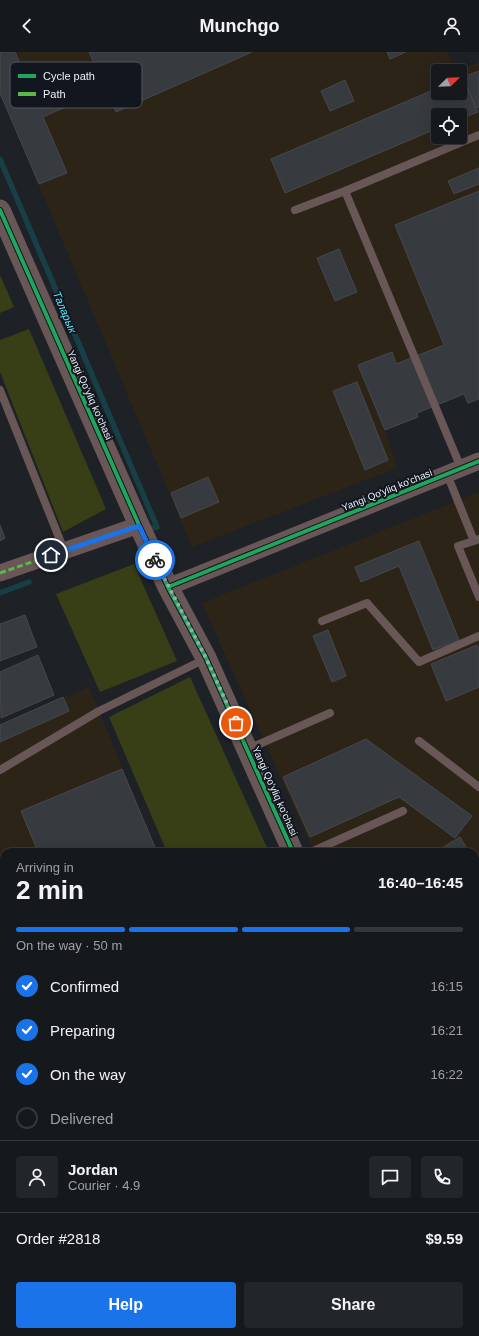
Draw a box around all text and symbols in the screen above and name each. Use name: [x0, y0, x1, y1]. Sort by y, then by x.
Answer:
icon: back: [16, 15, 38, 37]
icon: person: [441, 15, 463, 37]
text: Munchgo: [200, 16, 279, 36]
legend: [10, 62, 142, 108]
north arrow: [431, 64, 467, 100]
map controls: [431, 64, 467, 144]
text: Cycle path: [43, 70, 95, 82]
text: Path: [43, 88, 66, 100]
button: locate: [431, 108, 467, 144]
water label: Таларык: [51, 289, 79, 335]
street label: Yangi Qo'yliq ko'chasi: [65, 349, 115, 441]
street label: Yangi Qo'yliq ko'chasi: [340, 467, 434, 513]
pin: [34, 538, 68, 572]
courier: [135, 540, 175, 580]
icon: home: [40, 544, 62, 566]
icon: bike: [144, 549, 166, 571]
pin: [219, 706, 253, 740]
icon: bag: [225, 712, 247, 734]
street label: Yangi Qo'yliq ko'chasi: [250, 745, 300, 837]
text: Arriving in: [16, 860, 74, 875]
text: 16:40–16:45: [378, 874, 463, 891]
text: 2 min: [16, 875, 84, 905]
text: On the way · 50 m: [16, 938, 122, 953]
icon: check: [16, 975, 38, 997]
text: Confirmed: [50, 978, 119, 995]
text: 16:15: [430, 979, 463, 994]
icon: check: [16, 1019, 38, 1041]
text: Preparing: [50, 1022, 115, 1039]
text: 16:21: [430, 1023, 463, 1038]
icon: check: [16, 1063, 38, 1085]
text: On the way: [50, 1066, 126, 1083]
text: 16:22: [430, 1067, 463, 1082]
text: Delivered: [50, 1110, 113, 1127]
button: person: [16, 1156, 58, 1198]
button: chat: [369, 1156, 411, 1198]
button: phone: [421, 1156, 463, 1198]
text: Jordan: [68, 1161, 118, 1178]
text: Courier · 4.9: [68, 1178, 140, 1193]
text: Order #2818: [16, 1230, 100, 1247]
text: $9.59: [425, 1230, 463, 1247]
button: Help: [16, 1282, 236, 1328]
button: Share: [244, 1282, 463, 1328]

